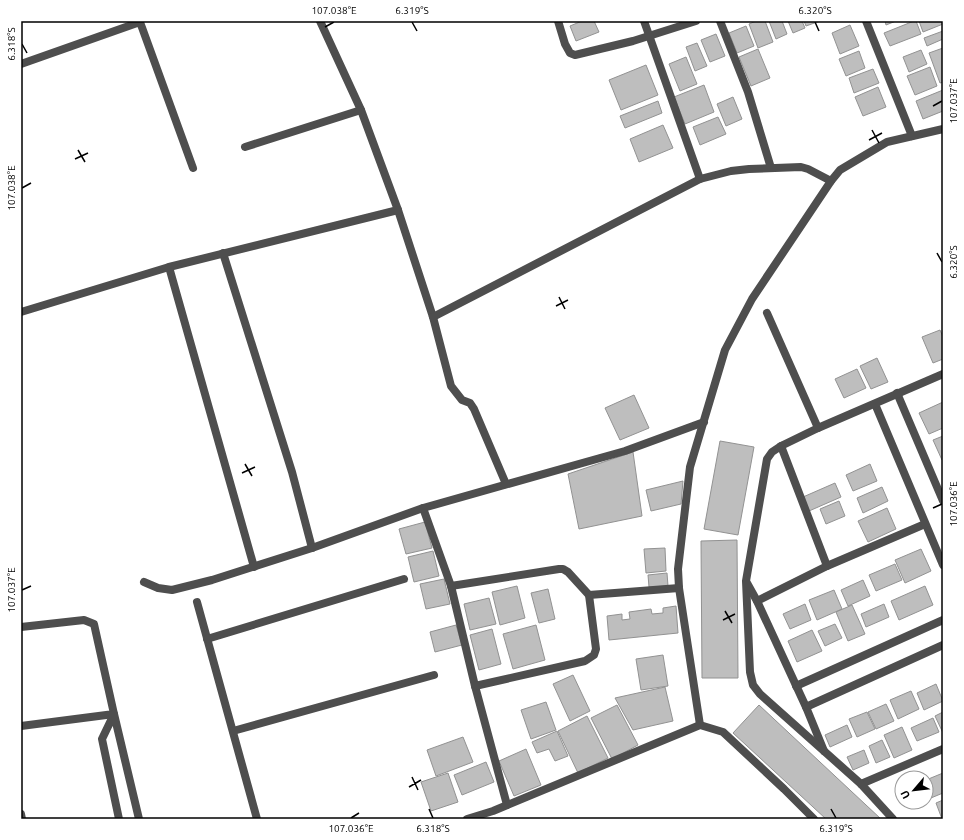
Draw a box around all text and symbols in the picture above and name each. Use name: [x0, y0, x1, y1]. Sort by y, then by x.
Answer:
text: 107.038°E: [311, 5, 357, 16]
text: 6.319°S: [395, 5, 429, 16]
text: 6.320°S: [798, 5, 832, 16]
text: 6.318°S: [6, 27, 17, 61]
text: 107.037°E: [948, 78, 959, 124]
text: 107.038°E: [6, 165, 17, 211]
text: 6.320°S: [948, 245, 959, 279]
text: 107.036°E: [948, 481, 959, 527]
text: 107.037°E: [6, 567, 17, 613]
north arrow: [894, 770, 934, 810]
text: U: [898, 788, 912, 801]
text: 107.036°E: [328, 823, 374, 834]
text: 6.318°S: [416, 823, 450, 834]
text: 6.319°S: [819, 823, 853, 834]

